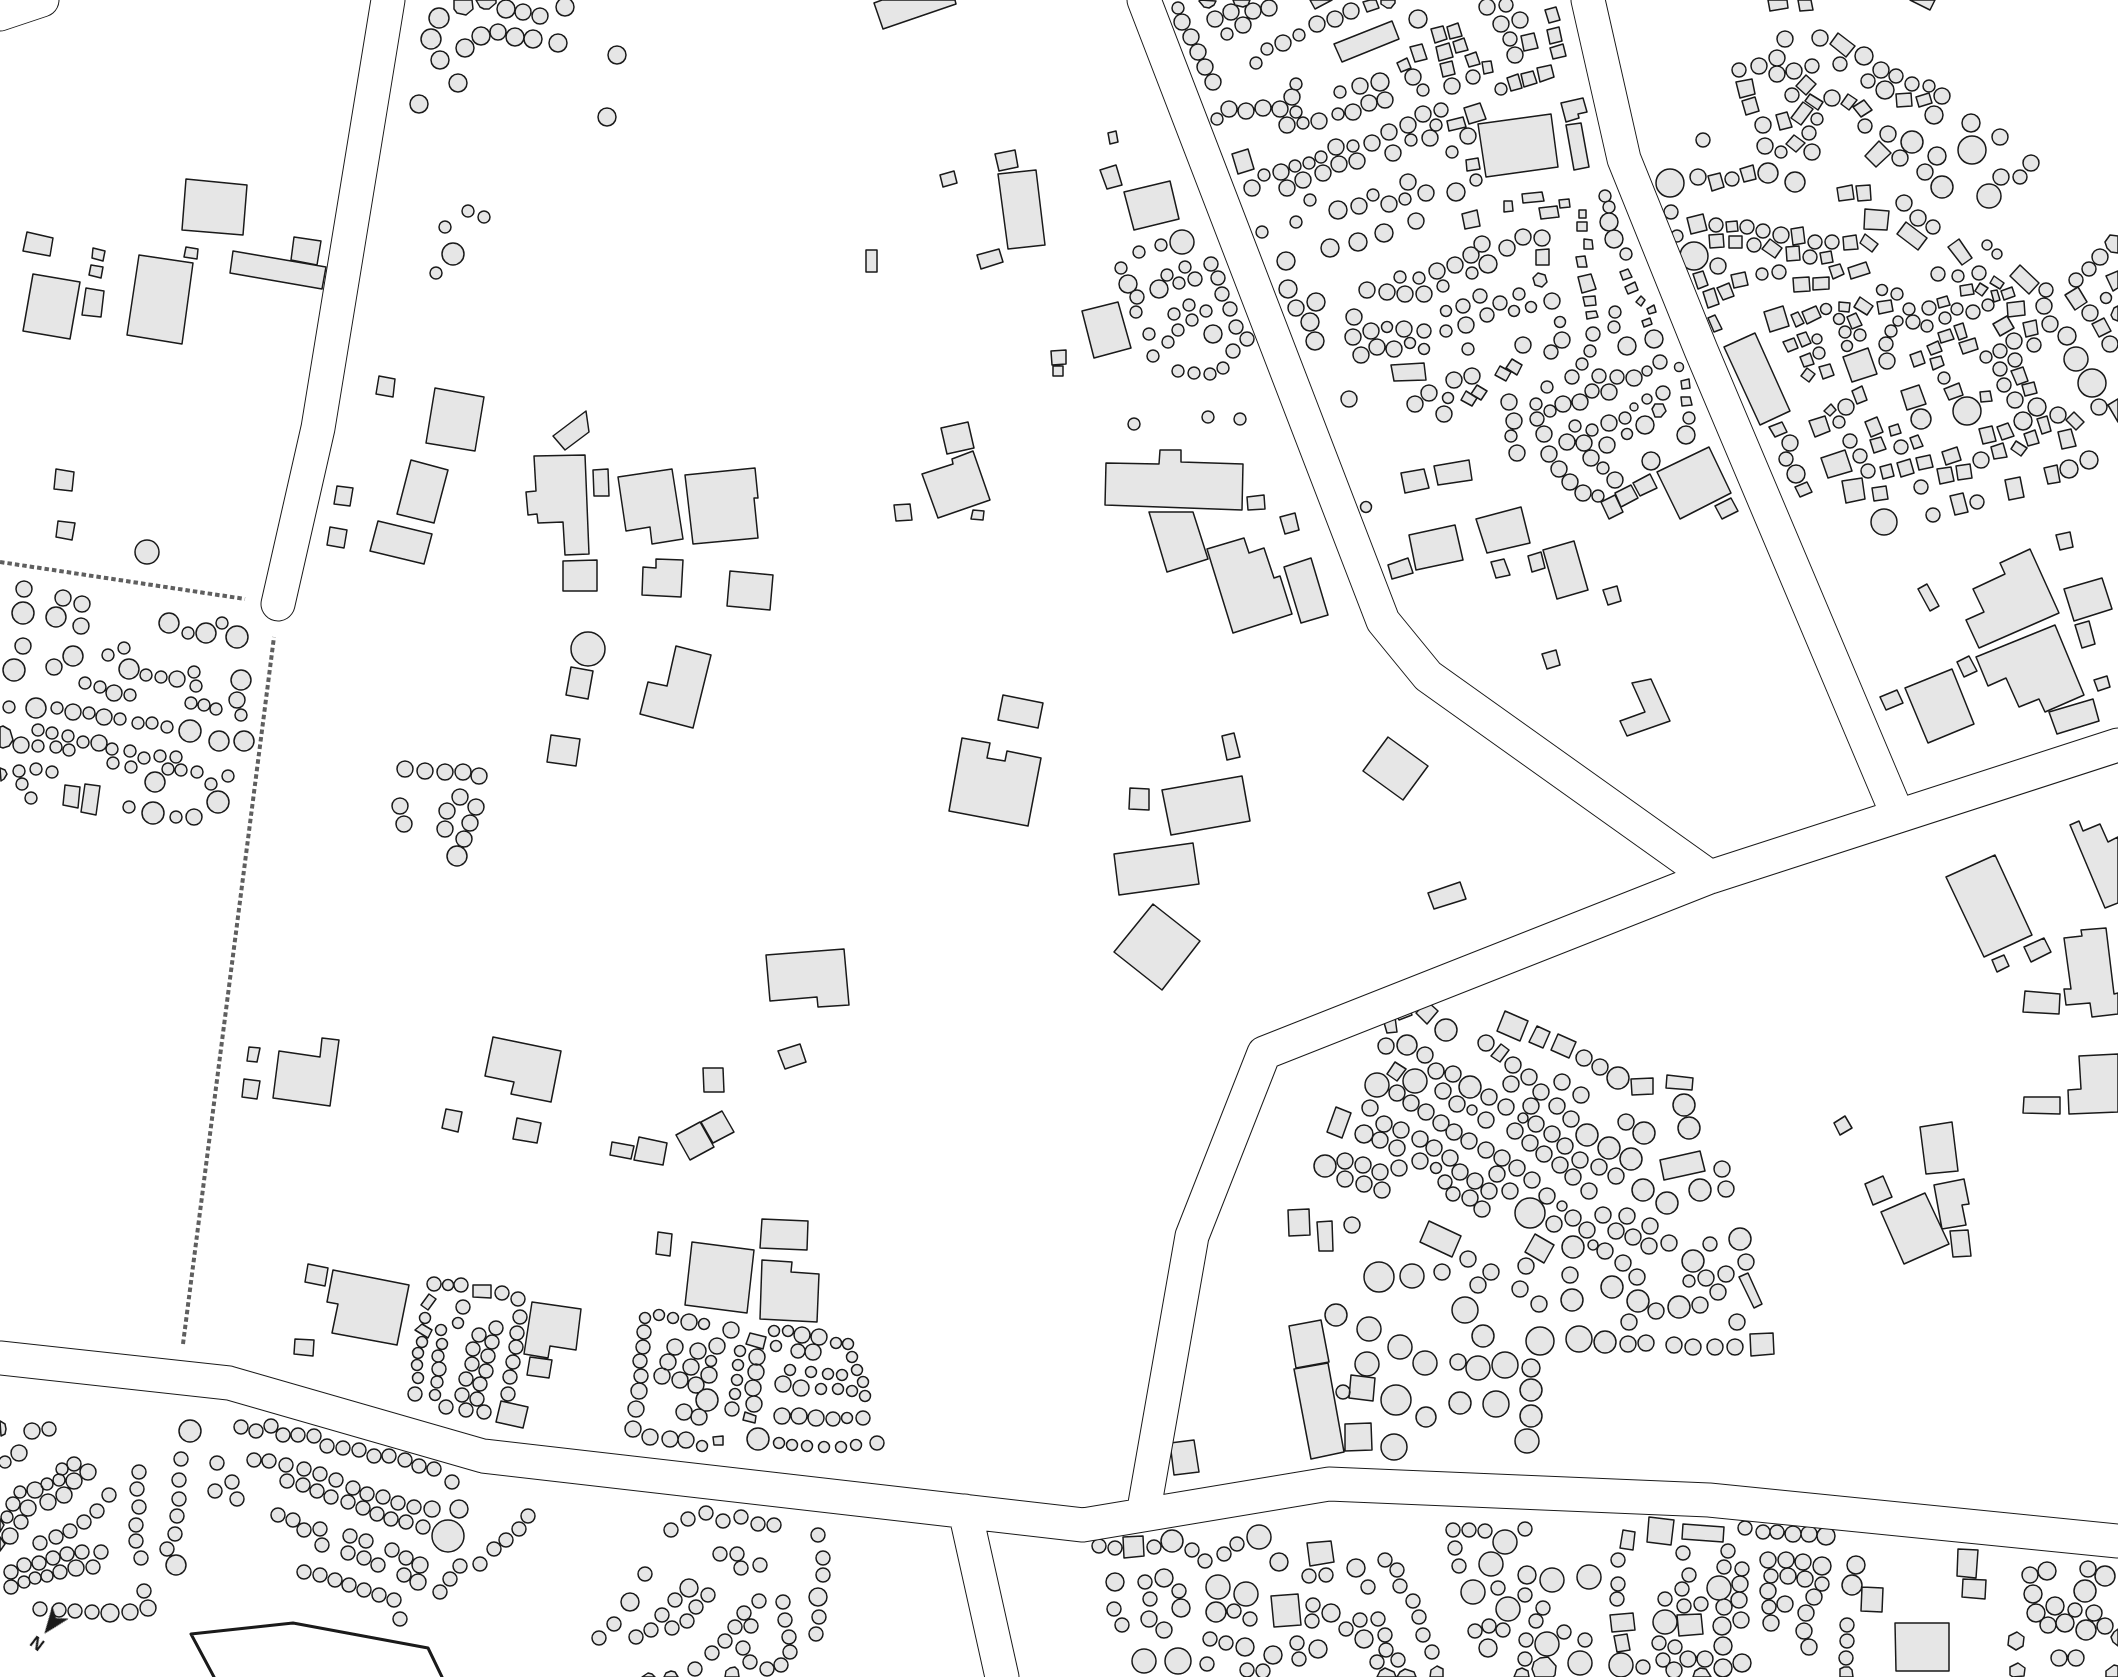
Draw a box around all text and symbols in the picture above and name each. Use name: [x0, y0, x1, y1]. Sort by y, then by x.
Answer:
north arrow: [18, 1599, 78, 1659]
text: N: [25, 1631, 49, 1656]

